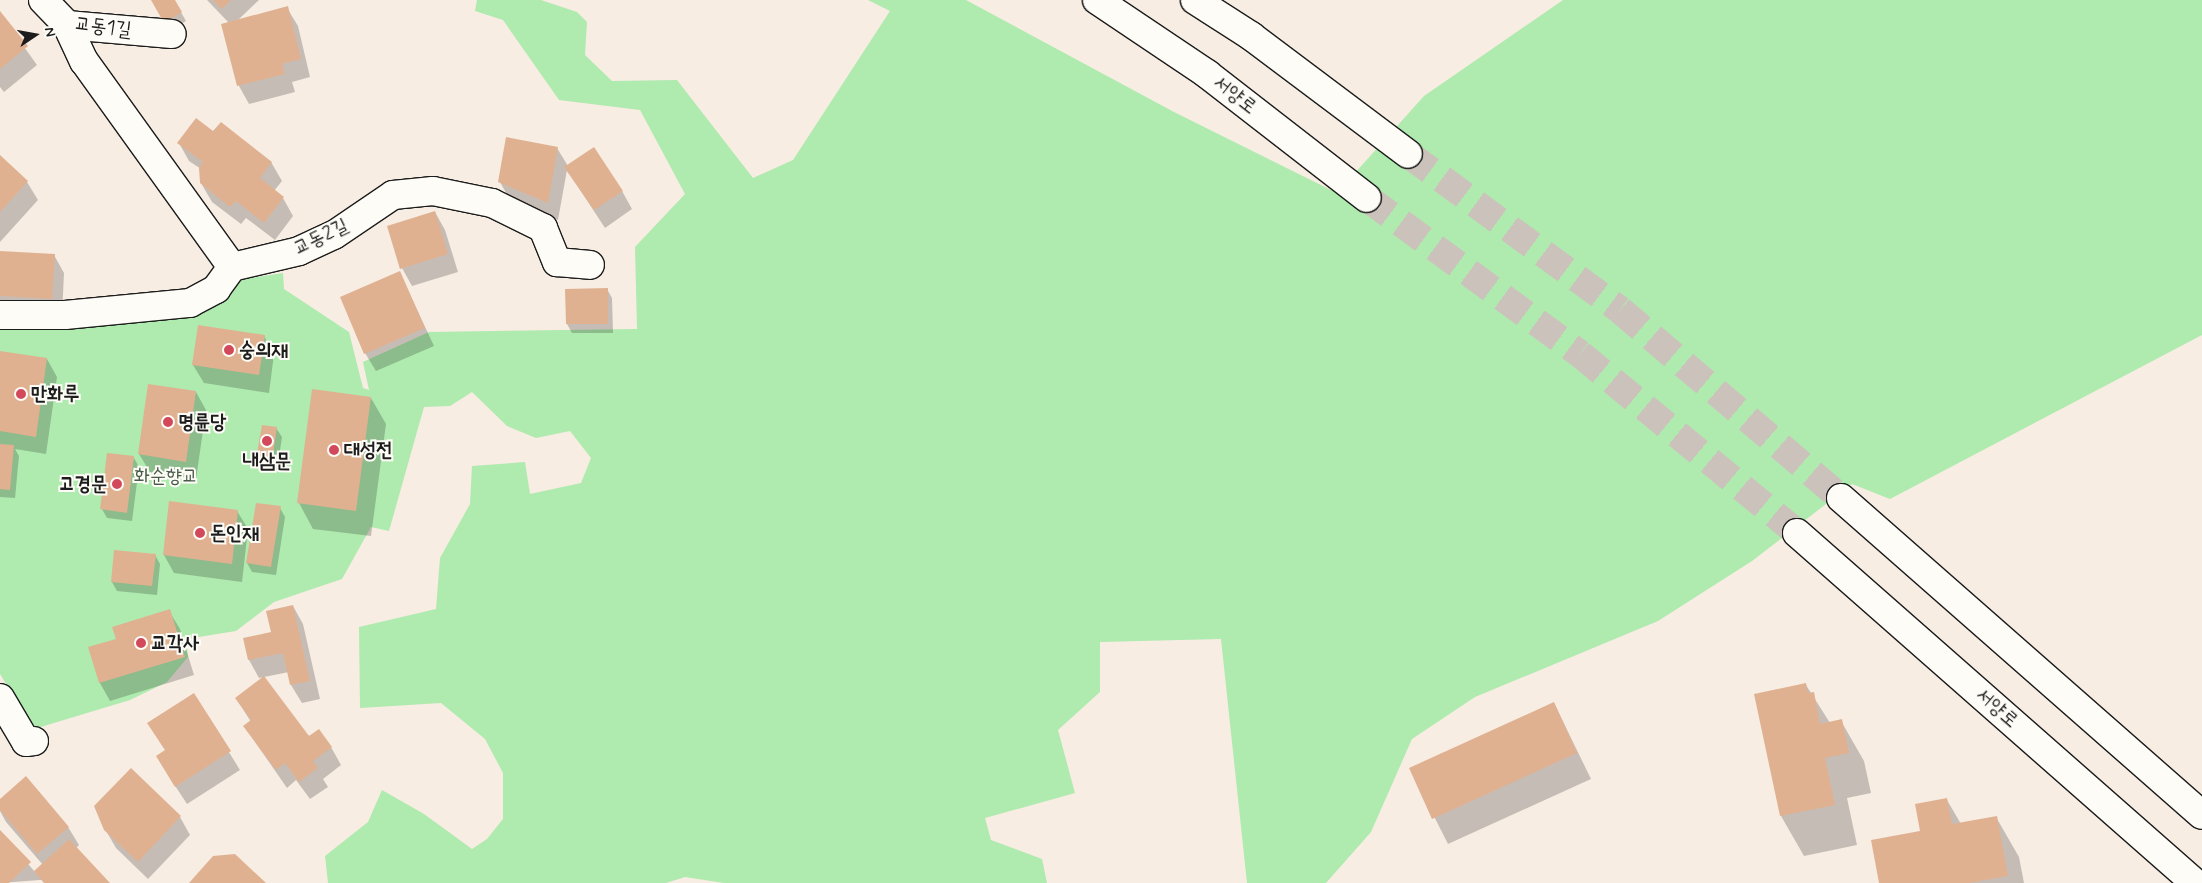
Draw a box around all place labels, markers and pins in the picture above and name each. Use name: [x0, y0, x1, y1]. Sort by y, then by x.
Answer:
place label: 숭의재: [239, 338, 287, 362]
marker: 숭의재: [223, 344, 235, 356]
place label: 만화루: [31, 382, 79, 406]
marker: 만화루: [15, 388, 27, 400]
place label: 명륜당: [178, 410, 226, 434]
marker: 명륜당: [162, 416, 174, 428]
marker: 내삼문: [261, 435, 273, 447]
place label: 대성전: [344, 438, 392, 462]
marker: 대성전: [328, 444, 340, 456]
place label: 내삼문: [243, 449, 291, 473]
place label: 고경문: [59, 472, 107, 496]
marker: 고경문: [111, 478, 123, 490]
place label: 돈인재: [210, 521, 258, 545]
marker: 돈인재: [194, 527, 206, 539]
place label: 교각사: [151, 631, 199, 655]
marker: 교각사: [135, 637, 147, 649]

